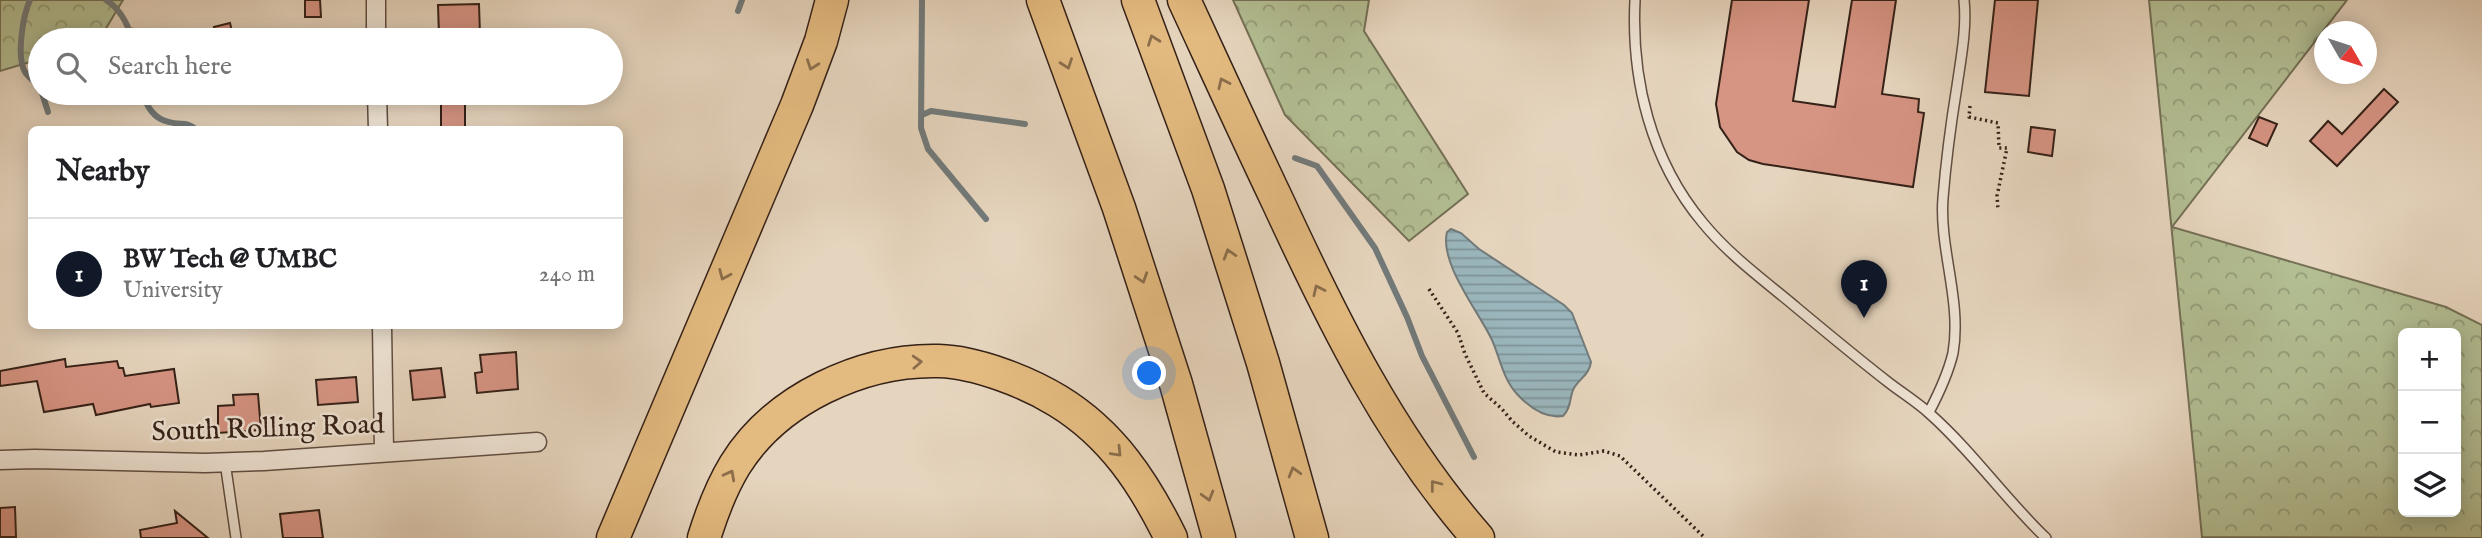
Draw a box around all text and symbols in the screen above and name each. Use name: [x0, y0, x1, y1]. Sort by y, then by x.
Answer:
north arrow: [2314, 21, 2377, 84]
search box: [28, 28, 623, 105]
one-way arrow: [1148, 34, 1162, 46]
icon: search: [52, 48, 90, 86]
text: Search here: [108, 50, 232, 83]
one-way arrow: [1059, 57, 1073, 69]
one-way arrow: [806, 58, 820, 70]
one-way arrow: [1217, 78, 1231, 91]
text: Nearby: [56, 153, 149, 191]
text: BW Tech @ UMBC: [123, 243, 337, 276]
one-way arrow: [1223, 248, 1237, 261]
text: 1: [75, 260, 83, 289]
text: 240 m: [539, 260, 595, 289]
pin: 1: [1841, 260, 1887, 318]
one-way arrow: [718, 268, 732, 280]
one-way arrow: [1134, 272, 1148, 284]
text: University: [123, 276, 223, 305]
one-way arrow: [1312, 285, 1326, 297]
map controls: [2398, 328, 2461, 517]
button: +: [2398, 328, 2461, 391]
one-way arrow: [911, 354, 922, 369]
your location: [1132, 356, 1166, 390]
button: −: [2398, 391, 2461, 454]
street label: South Rolling Road: [151, 407, 385, 451]
one-way arrow: [1109, 444, 1122, 457]
button: layers: [2398, 454, 2461, 517]
one-way arrow: [1288, 466, 1302, 478]
one-way arrow: [722, 470, 735, 482]
one-way arrow: [1431, 480, 1444, 492]
one-way arrow: [1200, 490, 1214, 502]

